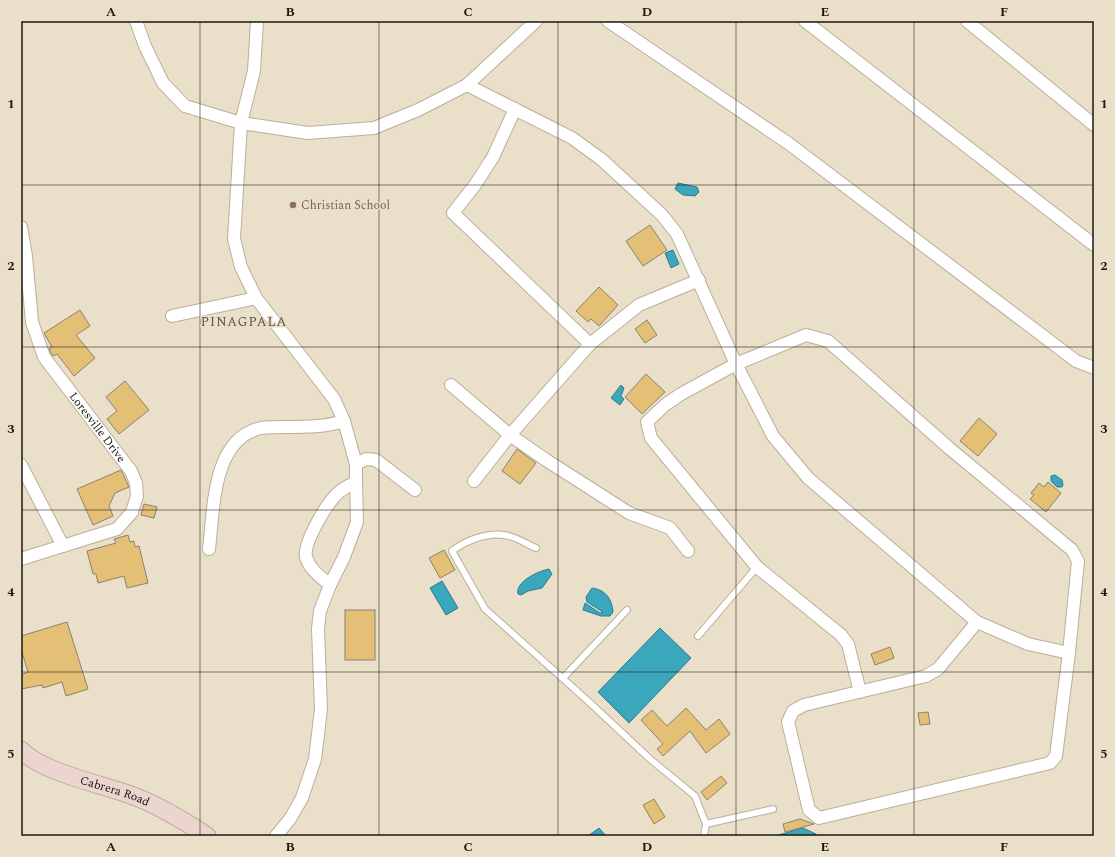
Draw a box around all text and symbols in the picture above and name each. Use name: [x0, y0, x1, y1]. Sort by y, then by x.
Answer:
text: A: [106, 2, 116, 22]
text: B: [285, 2, 295, 22]
text: C: [463, 2, 473, 22]
text: D: [642, 2, 652, 22]
text: E: [821, 2, 830, 22]
text: F: [1000, 2, 1008, 22]
text: 1: [7, 94, 15, 114]
text: 1: [1100, 94, 1108, 114]
place label: Christian School: [301, 196, 390, 215]
marker: Christian School: [288, 200, 298, 210]
text: 2: [7, 256, 15, 276]
text: 2: [1100, 256, 1108, 276]
district label: PINAGPALA: [201, 312, 287, 332]
street label: Loresville Drive: [64, 388, 131, 467]
text: 3: [7, 419, 15, 439]
text: 3: [1100, 419, 1108, 439]
text: 4: [7, 582, 15, 602]
text: 4: [1100, 582, 1108, 602]
text: 5: [7, 744, 15, 764]
text: 5: [1100, 744, 1108, 764]
street label: Cabrera Road: [78, 770, 153, 811]
text: A: [106, 837, 116, 857]
text: B: [285, 837, 295, 857]
text: C: [463, 837, 473, 857]
text: D: [642, 837, 652, 857]
text: E: [821, 837, 830, 857]
text: F: [1000, 837, 1008, 857]

